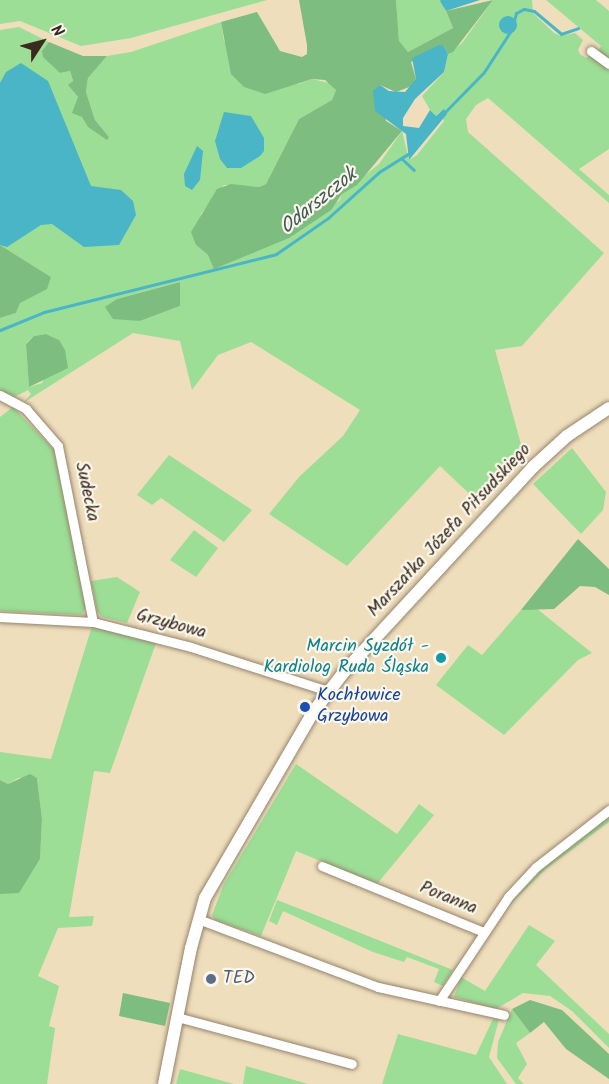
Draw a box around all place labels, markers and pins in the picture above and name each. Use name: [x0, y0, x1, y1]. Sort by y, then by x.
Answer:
place label: Marcin Syzdół - Kardiolog Ruda Śląska: [263, 637, 429, 680]
marker: Marcin Syzdół - Kardiolog Ruda Śląska: [434, 651, 448, 665]
place label: Kochłowice Grzybowa: [317, 686, 401, 728]
marker: Kochłowice Grzybowa: [298, 700, 312, 714]
place label: TED: [223, 968, 255, 990]
marker: TED: [204, 972, 218, 986]

